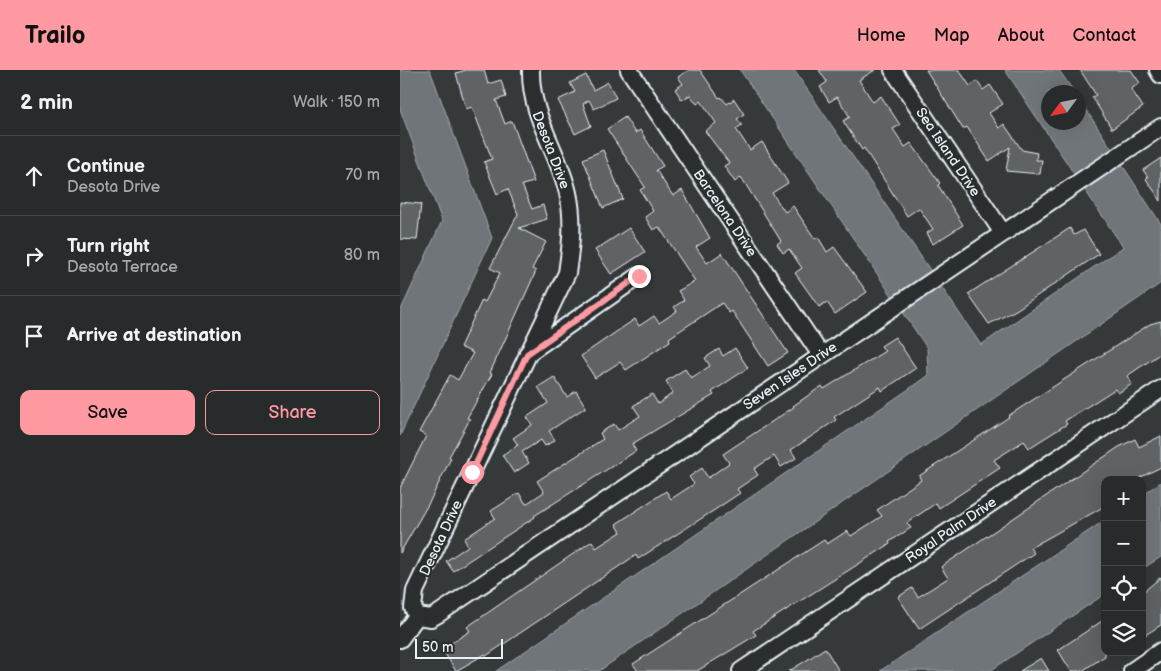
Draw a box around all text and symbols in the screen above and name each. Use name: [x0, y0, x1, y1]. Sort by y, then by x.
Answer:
text: Trailo: [25, 21, 85, 50]
text: Home: [857, 25, 906, 46]
text: Map: [934, 25, 970, 46]
text: About: [998, 25, 1045, 46]
text: Contact: [1073, 25, 1136, 46]
north arrow: [1041, 85, 1086, 130]
text: 2 min: [20, 90, 73, 115]
text: Walk · 150 m: [293, 93, 380, 112]
street label: Sea Island Drive: [912, 104, 984, 200]
street label: Desota Drive: [528, 109, 574, 191]
text: Continue: [67, 155, 145, 178]
icon: ahead: [20, 162, 48, 190]
text: 70 m: [345, 166, 380, 185]
street label: Barcelona Drive: [690, 166, 760, 260]
text: Desota Drive: [67, 178, 160, 197]
text: Turn right: [67, 235, 150, 258]
icon: right: [20, 242, 48, 270]
text: 80 m: [344, 246, 380, 265]
text: Desota Terrace: [67, 258, 178, 277]
route end: [628, 265, 651, 288]
icon: arrive: [20, 322, 48, 350]
text: Arrive at destination: [67, 324, 242, 347]
street label: Seven Isles Drive: [740, 338, 840, 414]
button: Save: [20, 390, 195, 435]
button: Share: [205, 390, 380, 435]
route start: [461, 461, 484, 484]
map controls: [1101, 476, 1146, 656]
button: +: [1101, 476, 1146, 521]
street label: Royal Palm Drive: [902, 493, 1000, 567]
street label: Desota Drive: [416, 497, 466, 579]
button: −: [1101, 521, 1146, 566]
button: locate: [1101, 566, 1146, 611]
button: layers: [1101, 611, 1146, 656]
scale bar: [415, 636, 502, 659]
text: 50 m: [422, 639, 454, 656]

